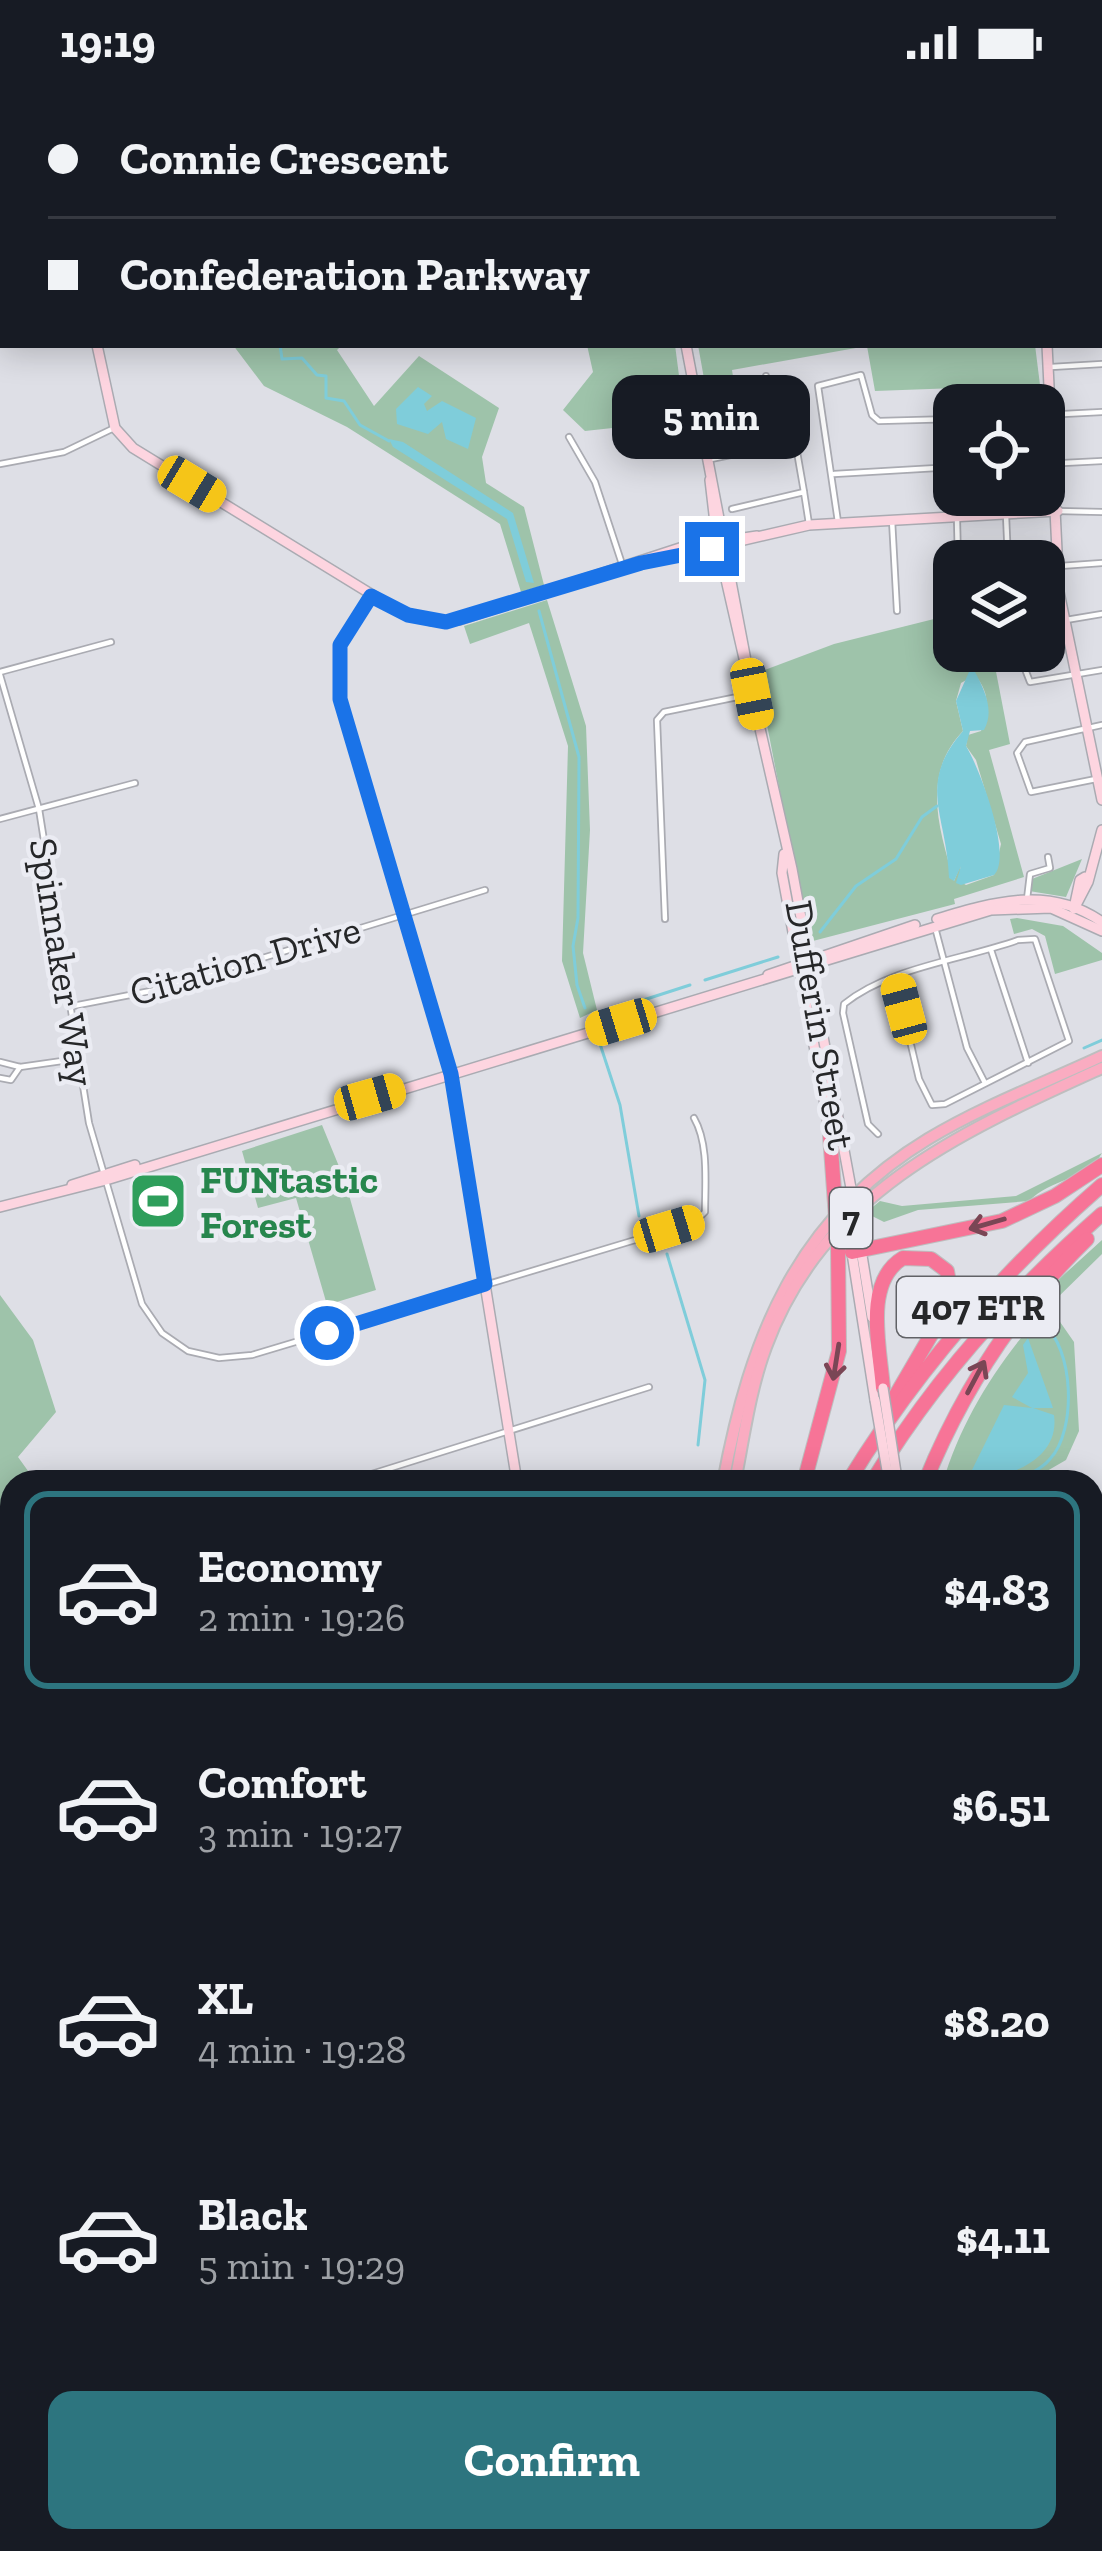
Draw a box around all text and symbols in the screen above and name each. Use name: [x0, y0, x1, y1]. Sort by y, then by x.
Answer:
text: 19:19: [60, 15, 156, 69]
text: Connie Crescent: [120, 132, 448, 186]
text: Confederation Parkway: [120, 248, 590, 302]
callout: 5 min: [613, 375, 811, 459]
map controls: [933, 384, 1065, 672]
button: locate: [933, 384, 1065, 516]
text: 5 min: [663, 393, 759, 440]
car: [152, 450, 232, 518]
route end: [685, 522, 739, 576]
button: layers: [933, 540, 1065, 672]
car: [727, 655, 777, 733]
street label: Spinnaker Way: [20, 835, 105, 1090]
street label: Dufferin Street: [775, 897, 866, 1154]
street label: Citation Drive: [124, 905, 366, 1016]
car: [877, 970, 931, 1048]
car: [581, 994, 661, 1050]
car: [330, 1070, 410, 1124]
place label: FUNtastic Forest: [200, 1156, 378, 1248]
sports icon: FUNtastic Forest: [127, 1170, 189, 1232]
road number: 7: [830, 1188, 872, 1248]
car: [629, 1201, 709, 1257]
one-way arrow: [969, 1214, 1007, 1236]
road number: 407 ETR: [897, 1277, 1059, 1337]
route start: [300, 1306, 354, 1360]
one-way arrow: [823, 1341, 846, 1380]
one-way arrow: [965, 1360, 988, 1395]
icon: car: [54, 1536, 162, 1644]
text: Economy: [198, 1540, 382, 1594]
text: $4.83: [944, 1563, 1050, 1617]
text: 2 min · 19:26: [198, 1594, 405, 1641]
icon: car: [54, 1752, 162, 1860]
text: Comfort: [198, 1756, 366, 1810]
text: $6.51: [952, 1779, 1050, 1833]
text: 3 min · 19:27: [198, 1810, 402, 1857]
icon: car: [54, 1968, 162, 2076]
text: XL: [198, 1972, 253, 2026]
text: $8.20: [943, 1995, 1050, 2049]
text: 4 min · 19:28: [198, 2026, 407, 2073]
icon: car: [54, 2184, 162, 2292]
text: Black: [198, 2188, 308, 2242]
text: $4.11: [956, 2211, 1050, 2265]
text: 5 min · 19:29: [198, 2242, 405, 2289]
button: Confirm: [48, 2391, 1056, 2529]

